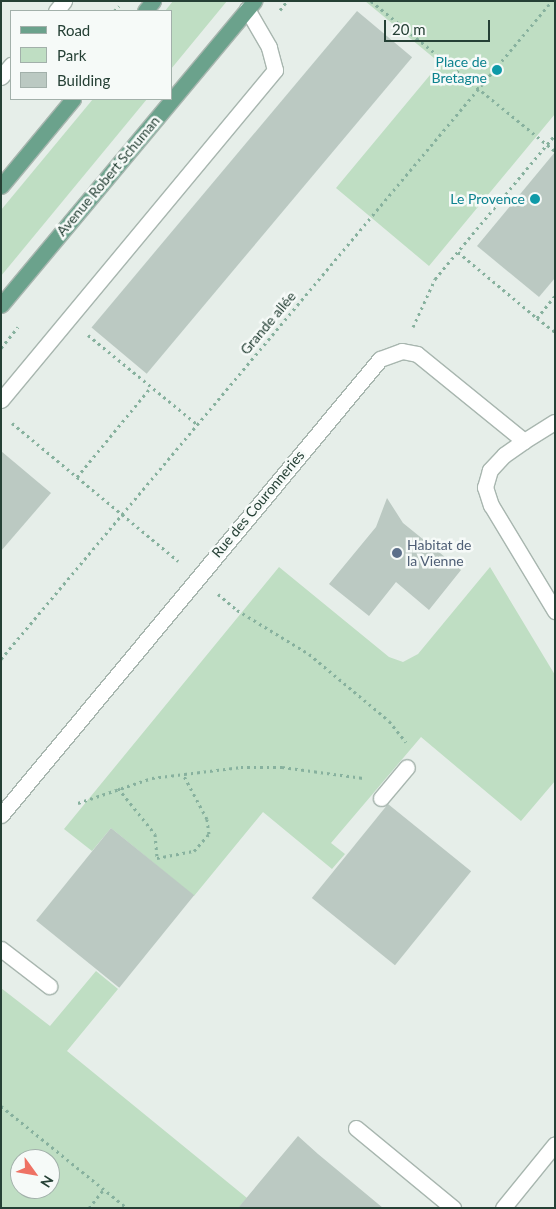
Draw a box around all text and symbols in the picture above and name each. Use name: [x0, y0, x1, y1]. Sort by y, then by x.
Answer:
legend: [10, 10, 172, 100]
scale bar: [386, 10, 492, 42]
text: 20 m: [392, 20, 426, 38]
text: Road: [57, 21, 90, 39]
text: Park: [57, 46, 86, 64]
place label: Place de Bretagne: [431, 54, 487, 86]
marker: Place de Bretagne: [491, 64, 503, 76]
text: Building: [57, 71, 110, 89]
street label: Avenue Robert Schuman: [53, 113, 163, 239]
place label: Le Provence: [450, 191, 525, 207]
marker: Le Provence: [529, 193, 541, 205]
street label: Grande allée: [237, 288, 299, 358]
street label: Rue des Couronneries: [208, 447, 308, 561]
place label: Habitat de la Vienne: [407, 537, 471, 570]
marker: Habitat de la Vienne: [391, 547, 403, 559]
north arrow: [10, 1149, 60, 1199]
text: N: [37, 1173, 57, 1191]

